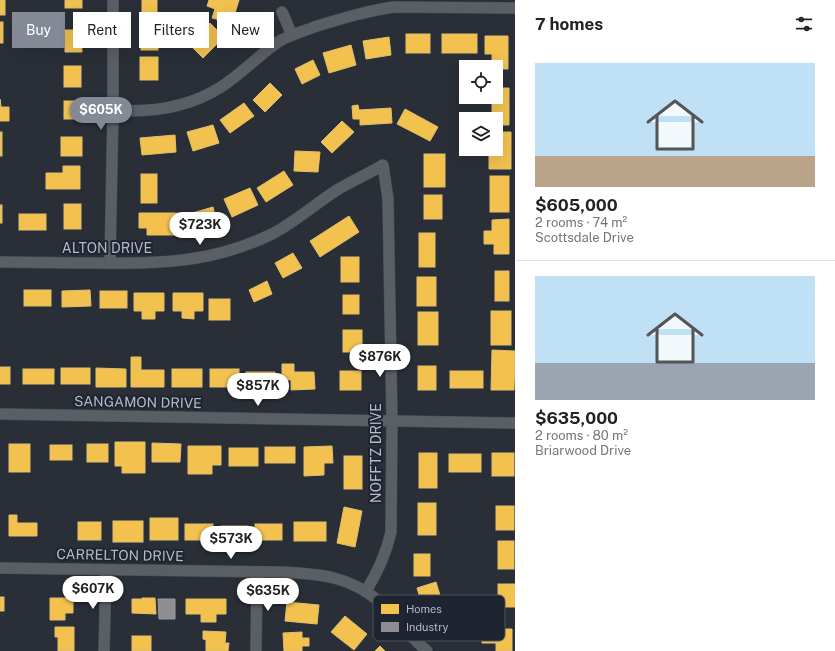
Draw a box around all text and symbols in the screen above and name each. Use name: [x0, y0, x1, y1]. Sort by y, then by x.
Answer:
chip: Buy: [12, 12, 65, 48]
chip: Rent: [73, 12, 131, 48]
chip: Filters: [139, 12, 209, 48]
chip: New: [217, 12, 274, 48]
icon: filters: [793, 13, 815, 35]
text: 7 homes: [535, 14, 603, 34]
map controls: [459, 60, 503, 156]
button: locate: [459, 60, 503, 104]
icon: home: [639, 89, 711, 161]
pin: $605K: [73, 97, 129, 131]
text: $605K: [79, 102, 123, 117]
button: layers: [459, 112, 503, 156]
text: $605,000: [535, 195, 618, 215]
pin: $723K: [172, 212, 228, 246]
text: 2 rooms · 74 m²: [535, 215, 627, 230]
text: $723K: [178, 217, 222, 232]
text: Scottsdale Drive: [535, 230, 634, 245]
street label: ALTON DRIVE: [62, 240, 152, 256]
icon: home: [639, 302, 711, 374]
pin: $876K: [352, 344, 408, 378]
text: $876K: [358, 349, 402, 364]
pin: $857K: [230, 373, 286, 407]
text: $857K: [236, 378, 280, 393]
street label: SANGAMON DRIVE: [74, 393, 202, 411]
street label: NOFFTZ DRIVE: [368, 403, 384, 503]
text: $635,000: [535, 408, 618, 428]
text: 2 rooms · 80 m²: [535, 428, 628, 443]
text: Briarwood Drive: [535, 443, 631, 458]
pin: $573K: [203, 526, 259, 560]
text: $573K: [209, 531, 253, 546]
street label: CARRELTON DRIVE: [56, 546, 184, 564]
pin: $607K: [65, 576, 121, 610]
pin: $635K: [240, 578, 296, 612]
text: $607K: [71, 581, 115, 596]
text: $635K: [246, 583, 290, 598]
legend: [373, 595, 505, 641]
text: Homes: [406, 603, 442, 615]
text: Industry: [406, 621, 449, 633]

